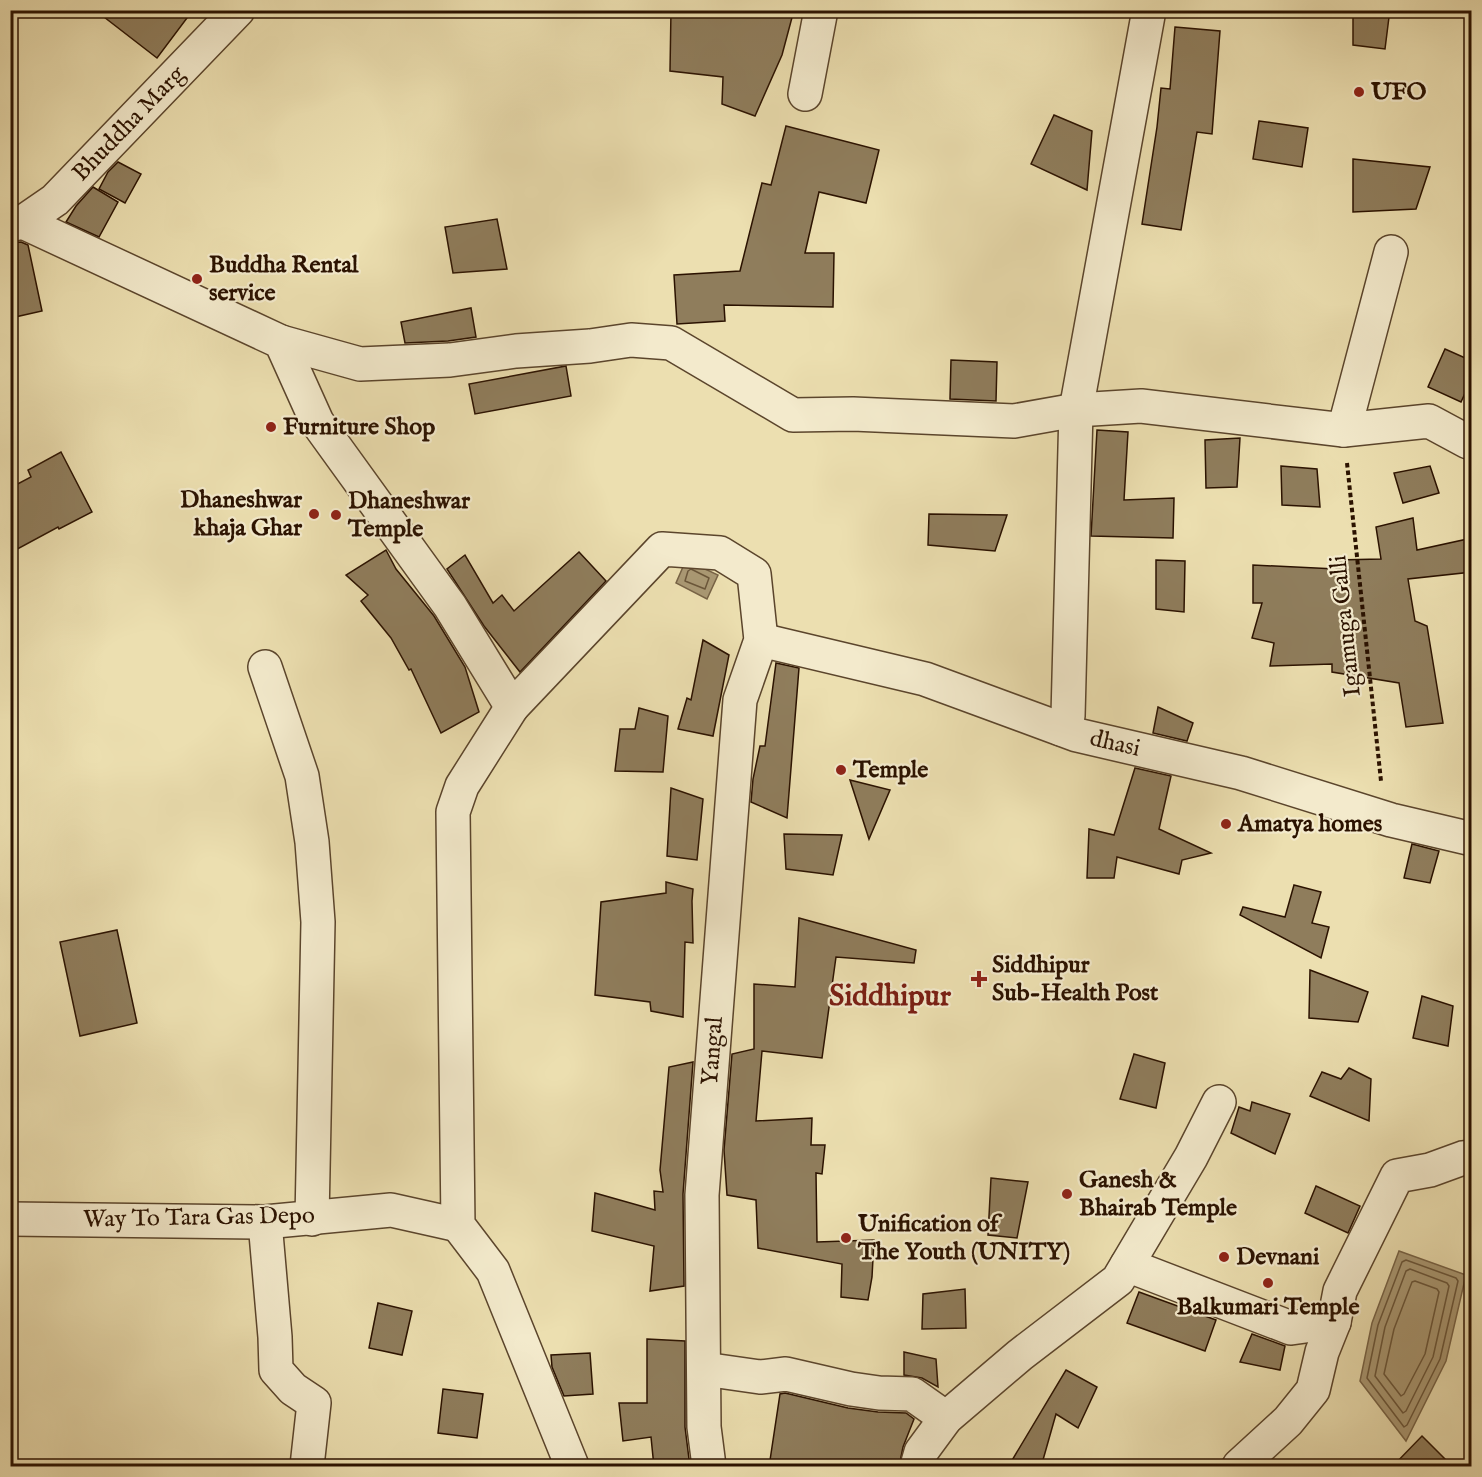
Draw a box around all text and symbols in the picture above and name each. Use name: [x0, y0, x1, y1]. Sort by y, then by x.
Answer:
street label: Bhuddha Marg: [66, 59, 193, 189]
place label: UFO: [1370, 77, 1427, 108]
marker: UFO: [1352, 85, 1366, 99]
place label: Buddha Rental service: [209, 250, 359, 309]
marker: Buddha Rental service: [190, 272, 204, 286]
place label: Furniture Shop: [283, 412, 435, 443]
marker: Furniture Shop: [264, 420, 278, 434]
place label: Dhaneshwar khaja Ghar: [180, 485, 302, 544]
place label: Dhaneshwar Temple: [347, 486, 470, 545]
marker: Dhaneshwar khaja Ghar: [307, 507, 321, 521]
marker: Dhaneshwar Temple: [329, 508, 343, 522]
street label: Igamuga Galli: [1323, 554, 1369, 698]
street label: dhasi: [1087, 723, 1143, 765]
place label: Temple: [852, 755, 928, 786]
marker: Temple: [834, 763, 848, 777]
place label: Amatya homes: [1237, 809, 1383, 840]
marker: Amatya homes: [1219, 817, 1233, 831]
place label: Siddhipur Sub-Health Post: [992, 950, 1159, 1009]
marker: Siddhipur Sub-Health Post: [970, 970, 988, 988]
district label: Siddhipur: [829, 978, 952, 1016]
street label: Yangal: [695, 1015, 731, 1086]
place label: Ganesh & Bhairab Temple: [1079, 1165, 1237, 1224]
marker: Ganesh & Bhairab Temple: [1060, 1187, 1074, 1201]
street label: Way To Tara Gas Depo: [83, 1200, 315, 1236]
place label: Unification of The Youth (UNITY): [857, 1209, 1070, 1268]
marker: Unification of The Youth (UNITY): [839, 1231, 853, 1245]
place label: Devnani: [1236, 1242, 1320, 1273]
marker: Devnani: [1217, 1250, 1231, 1264]
marker: Balkumari Temple: [1261, 1276, 1275, 1290]
place label: Balkumari Temple: [1177, 1292, 1359, 1323]

